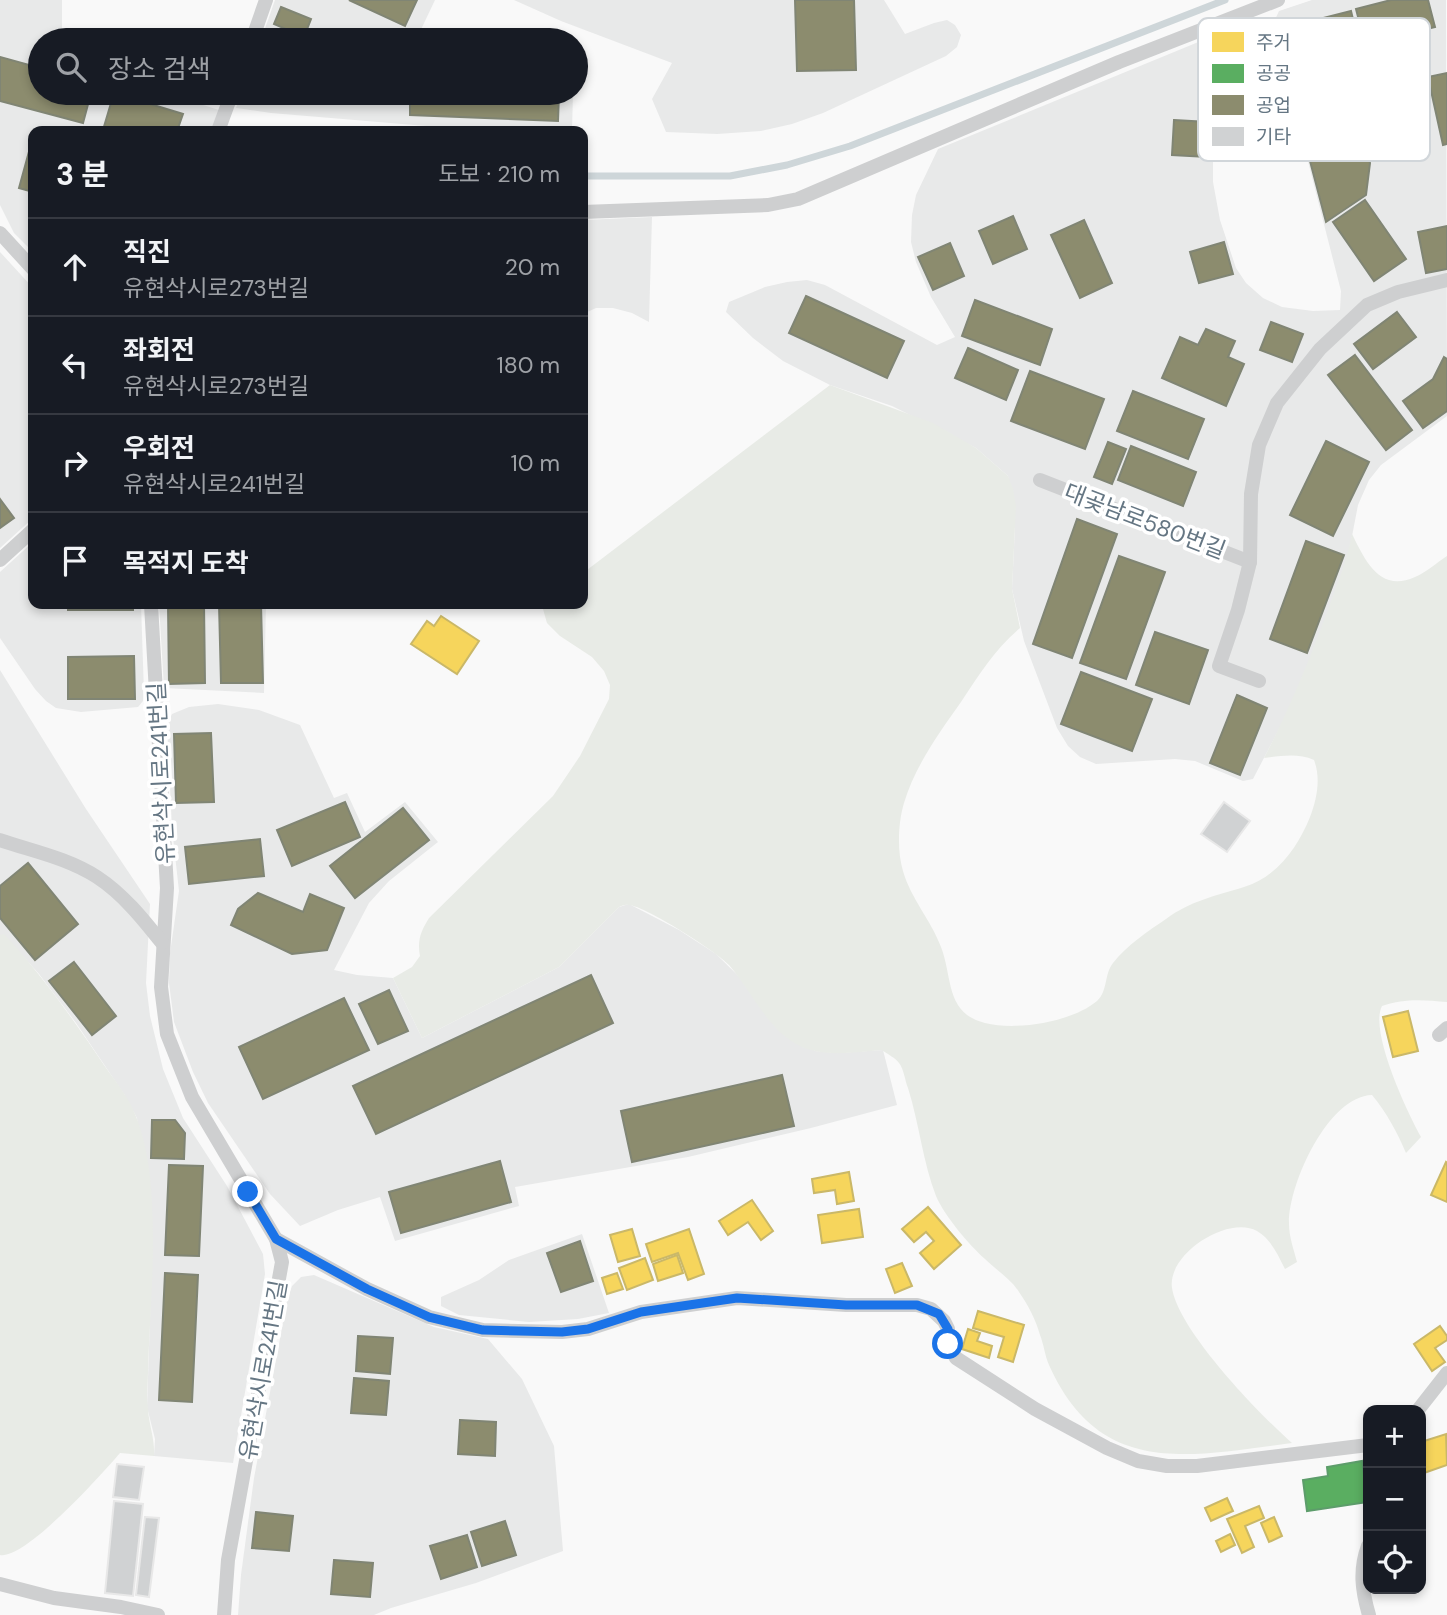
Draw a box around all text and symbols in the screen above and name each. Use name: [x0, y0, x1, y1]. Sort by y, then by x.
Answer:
legend: [1198, 18, 1430, 161]
search box: [28, 28, 588, 105]
text: 주거: [1256, 30, 1291, 55]
icon: search: [52, 48, 90, 86]
text: 장소 검색: [108, 52, 211, 86]
text: 공공: [1256, 61, 1291, 86]
text: 공업: [1256, 93, 1291, 118]
text: 기타: [1256, 124, 1291, 149]
text: 3 분: [56, 155, 109, 194]
text: 도보 · 210 m: [438, 159, 560, 189]
text: 직진: [123, 235, 171, 269]
icon: ahead: [56, 248, 94, 286]
text: 20 m: [505, 252, 560, 282]
text: 유현삭시로273번길: [123, 273, 309, 303]
text: 좌회전: [123, 333, 195, 367]
icon: left: [56, 346, 94, 384]
text: 180 m: [496, 350, 560, 380]
text: 유현삭시로273번길: [123, 371, 309, 401]
text: 우회전: [123, 431, 195, 465]
icon: right: [56, 444, 94, 482]
text: 10 m: [510, 448, 560, 478]
text: 유현삭시로241번길: [123, 469, 305, 499]
street label: 대곶남로580번길: [1060, 476, 1230, 566]
icon: arrive: [56, 542, 94, 580]
text: 목적지 도착: [123, 546, 249, 580]
street label: 유현삭시로241번길: [141, 681, 181, 865]
route end: [232, 1176, 263, 1207]
street label: 유현삭시로241번길: [232, 1278, 294, 1462]
route start: [932, 1328, 963, 1359]
map controls: [1363, 1405, 1426, 1594]
button: +: [1363, 1405, 1426, 1468]
button: −: [1363, 1468, 1426, 1531]
button: locate: [1363, 1531, 1426, 1594]

